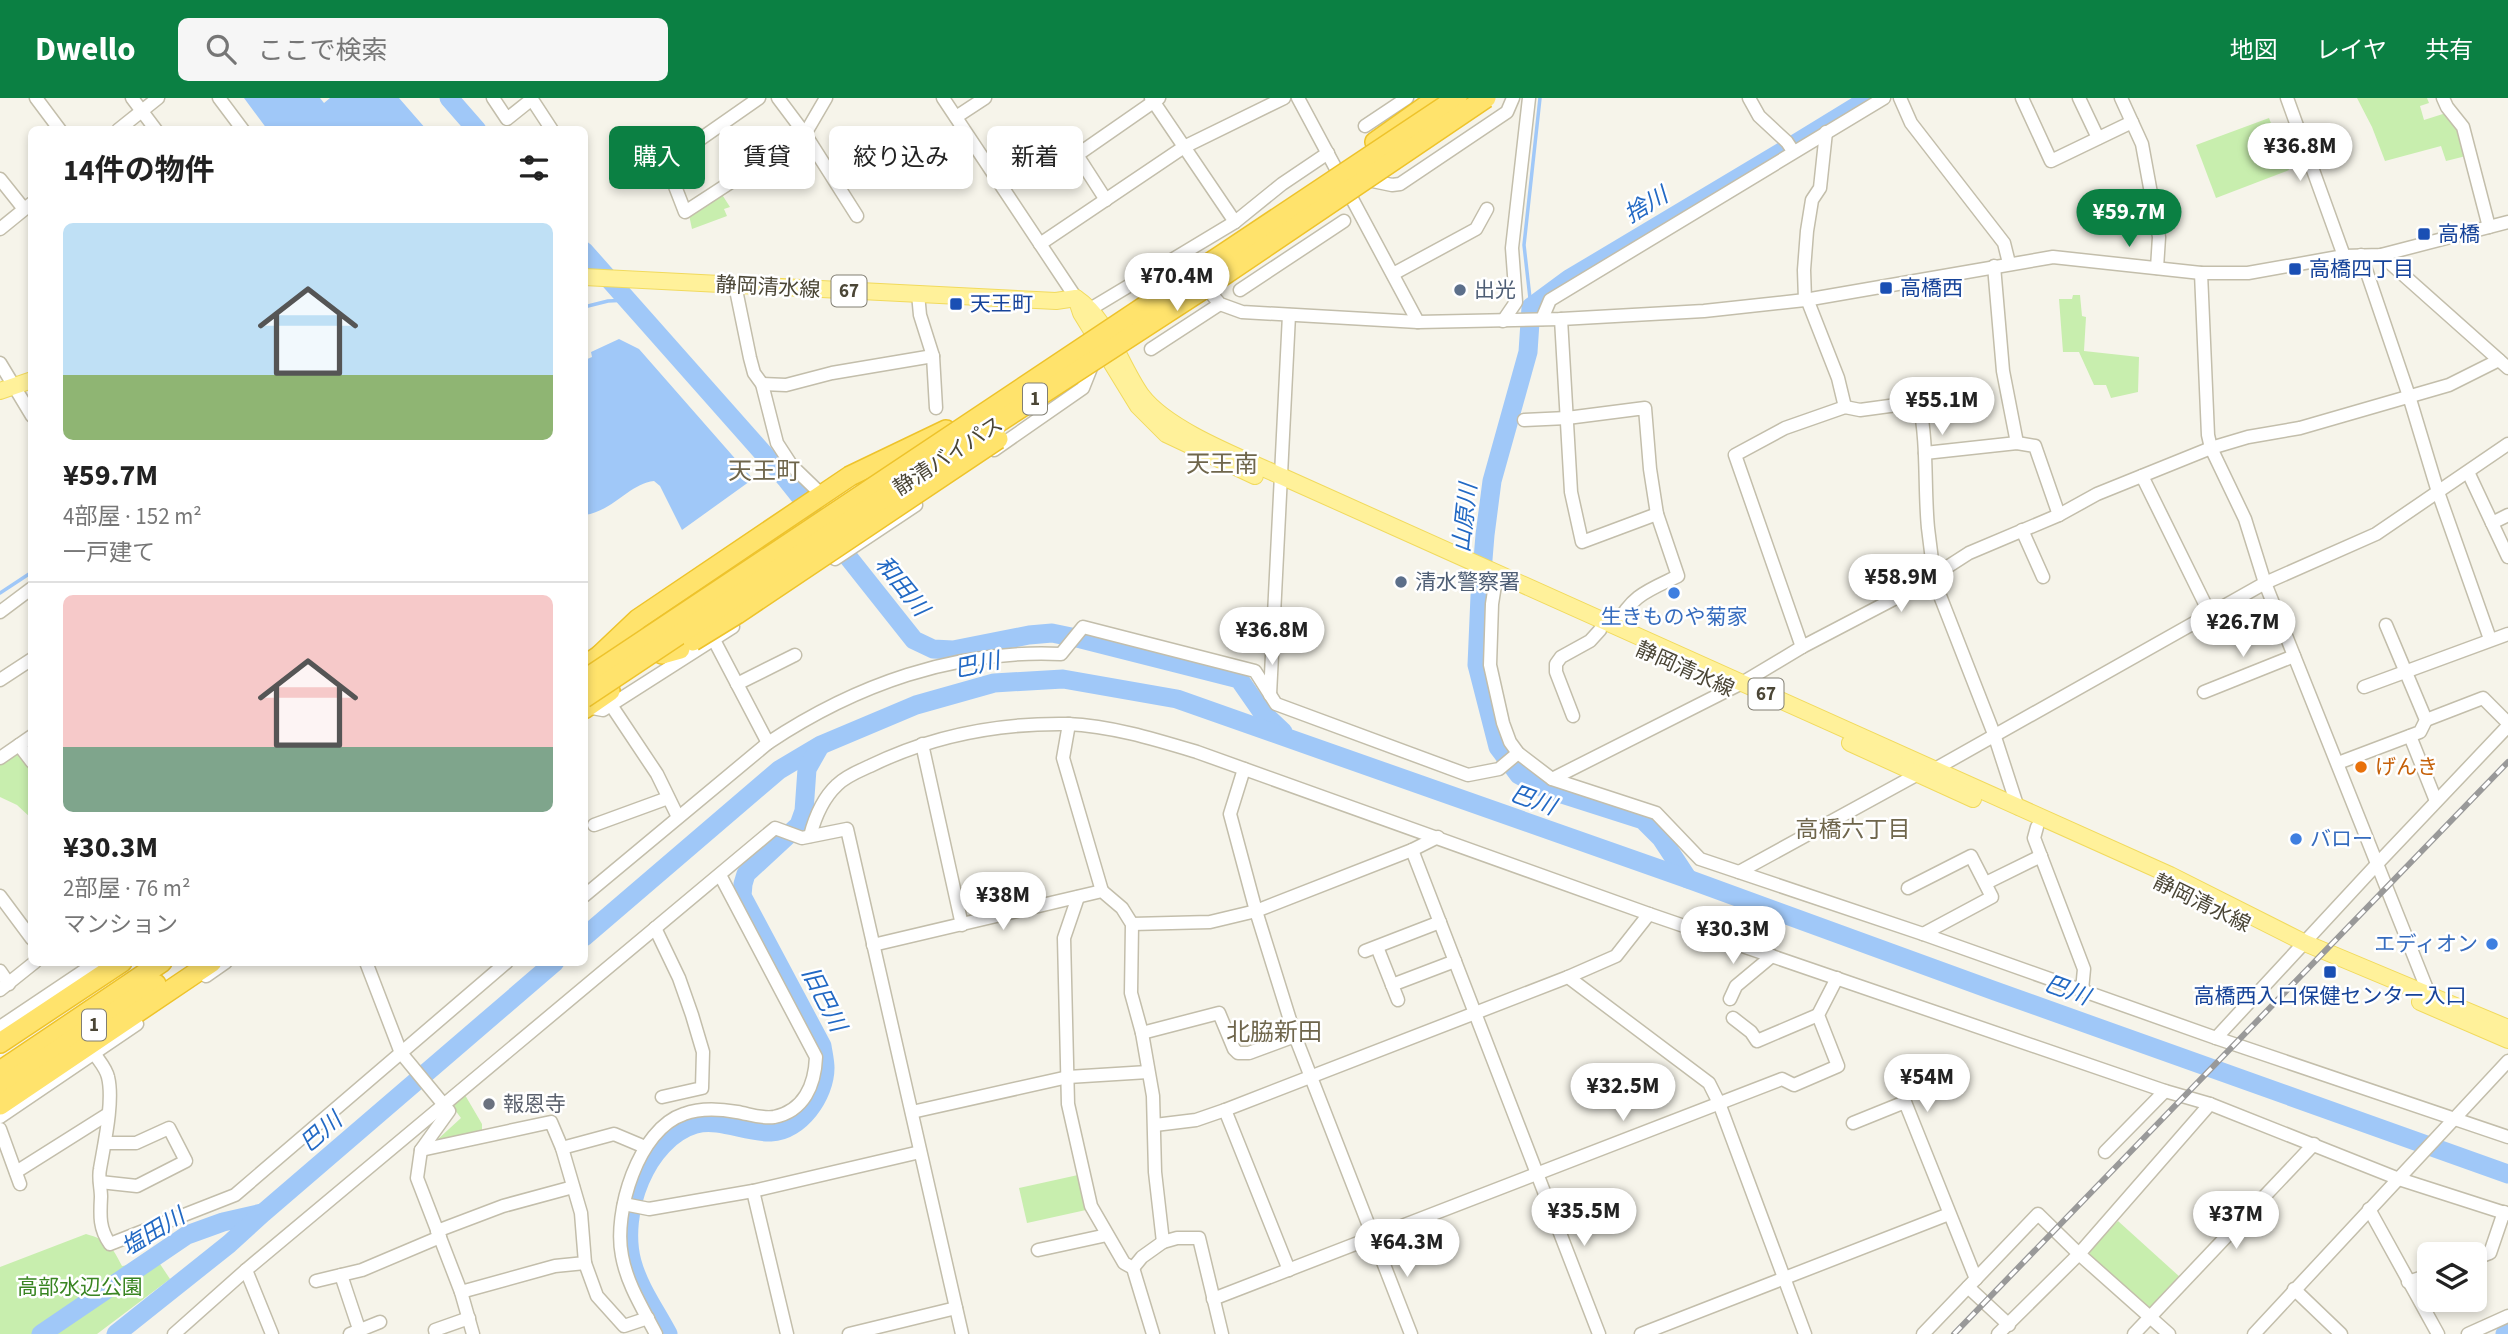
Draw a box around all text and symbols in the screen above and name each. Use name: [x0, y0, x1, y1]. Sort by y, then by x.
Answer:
search box: [178, 18, 668, 81]
text: Dwello: [35, 26, 136, 73]
icon: search: [202, 30, 240, 68]
text: ここで検索: [258, 32, 388, 69]
text: 地図: [2230, 33, 2278, 68]
text: レイヤ: [2316, 33, 2387, 68]
text: 共有: [2425, 33, 2473, 68]
pin: ¥36.8M: [2243, 123, 2357, 183]
chip: 購入: [609, 126, 705, 189]
chip: 賃貸: [719, 126, 815, 189]
chip: 絞り込み: [829, 126, 973, 189]
chip: 新着: [987, 126, 1083, 189]
text: ¥36.8M: [2263, 129, 2337, 162]
text: 14件の物件: [63, 149, 215, 192]
icon: filters: [515, 149, 553, 187]
water label: 捨川: [1618, 177, 1677, 231]
pin: ¥59.7M: [2072, 190, 2186, 249]
text: ¥59.7M: [2092, 195, 2166, 228]
place label: 高橋: [2438, 219, 2480, 249]
marker: 高橋: [2416, 226, 2432, 242]
pin: ¥70.4M: [1120, 254, 1234, 313]
place label: 高橋四丁目: [2309, 254, 2414, 284]
text: ¥70.4M: [1140, 259, 1214, 292]
marker: 高橋四丁目: [2287, 261, 2303, 277]
icon: home: [245, 268, 371, 394]
street label: 静岡清水線: [715, 269, 821, 305]
place label: 高橋西: [1900, 273, 1963, 303]
place label: 出光: [1474, 275, 1516, 305]
road number: 67: [832, 276, 866, 307]
marker: 高橋西: [1878, 280, 1894, 296]
marker: 出光: [1452, 282, 1468, 298]
place label: 天王町: [970, 289, 1033, 319]
marker: 天王町: [948, 296, 964, 312]
pin: ¥55.1M: [1885, 378, 1999, 437]
text: ¥55.1M: [1905, 383, 1979, 416]
road number: 1: [1023, 384, 1047, 414]
street label: 静清バイパス: [887, 409, 1009, 503]
district label: 天王南: [1186, 447, 1258, 482]
text: ¥59.7M: [63, 454, 158, 497]
district label: 天王町: [728, 454, 800, 489]
water label: 山原川: [1445, 479, 1485, 554]
text: 4部屋 · 152 m²: [63, 500, 202, 533]
text: 一戸建て: [63, 536, 155, 569]
water label: 和田川: [867, 549, 938, 626]
pin: ¥58.9M: [1844, 554, 1958, 614]
text: ¥58.9M: [1864, 560, 1938, 593]
place label: 清水警察署: [1415, 567, 1520, 597]
marker: 清水警察署: [1393, 574, 1409, 590]
marker: 生きものや菊家: [1666, 585, 1682, 601]
pin: ¥26.7M: [2186, 600, 2300, 659]
place label: 生きものや菊家: [1601, 602, 1748, 632]
text: ¥26.7M: [2206, 605, 2280, 638]
pin: ¥36.8M: [1215, 608, 1329, 667]
text: ¥36.8M: [1235, 613, 1309, 646]
street label: 静岡清水線: [1631, 634, 1739, 704]
icon: home: [245, 640, 371, 766]
water label: 巴川: [951, 643, 1006, 686]
road number: 67: [1748, 678, 1784, 709]
place label: げんき: [2375, 752, 2438, 782]
marker: げんき: [2353, 759, 2369, 775]
water label: 巴川: [1506, 777, 1563, 824]
district label: 高橋六丁目: [1796, 813, 1911, 846]
place label: バロー: [2310, 824, 2373, 854]
text: ¥30.3M: [63, 826, 158, 869]
marker: バロー: [2288, 831, 2304, 847]
street label: 静岡清水線: [2148, 867, 2256, 939]
text: 2部屋 · 76 m²: [63, 872, 190, 905]
pin: ¥38M: [962, 872, 1044, 932]
text: ¥38M: [976, 878, 1030, 911]
pin: ¥30.3M: [1676, 906, 1790, 966]
text: マンション: [63, 908, 178, 941]
text: ¥30.3M: [1696, 912, 1770, 945]
place label: エディオン: [2374, 929, 2478, 959]
marker: エディオン: [2484, 936, 2500, 952]
water label: 旧巴川: [794, 961, 856, 1040]
marker: 高橋西入口保健センター入口: [2322, 964, 2338, 980]
water label: 巴川: [2040, 967, 2097, 1014]
place label: 高橋西入口保健センター入口: [2194, 981, 2467, 1011]
road number: 1: [82, 1009, 106, 1040]
district label: 北脇新田: [1226, 1015, 1322, 1050]
pin: ¥54M: [1886, 1054, 1968, 1114]
text: ¥54M: [1900, 1060, 1954, 1093]
pin: ¥32.5M: [1566, 1063, 1680, 1123]
text: ¥32.5M: [1586, 1069, 1660, 1102]
place label: 報恩寺: [503, 1089, 566, 1119]
marker: 報恩寺: [481, 1096, 497, 1112]
water label: 巴川: [293, 1102, 351, 1160]
pin: ¥35.5M: [1527, 1188, 1641, 1248]
pin: ¥37M: [2195, 1192, 2277, 1251]
text: ¥35.5M: [1547, 1194, 1621, 1227]
text: ¥37M: [2209, 1197, 2263, 1230]
water label: 塩田川: [115, 1199, 194, 1264]
pin: ¥64.3M: [1350, 1220, 1464, 1279]
text: ¥64.3M: [1370, 1225, 1444, 1258]
map controls: [2417, 1242, 2487, 1312]
button: layers: [2417, 1242, 2487, 1312]
park label: 高部水辺公園: [17, 1272, 143, 1302]

